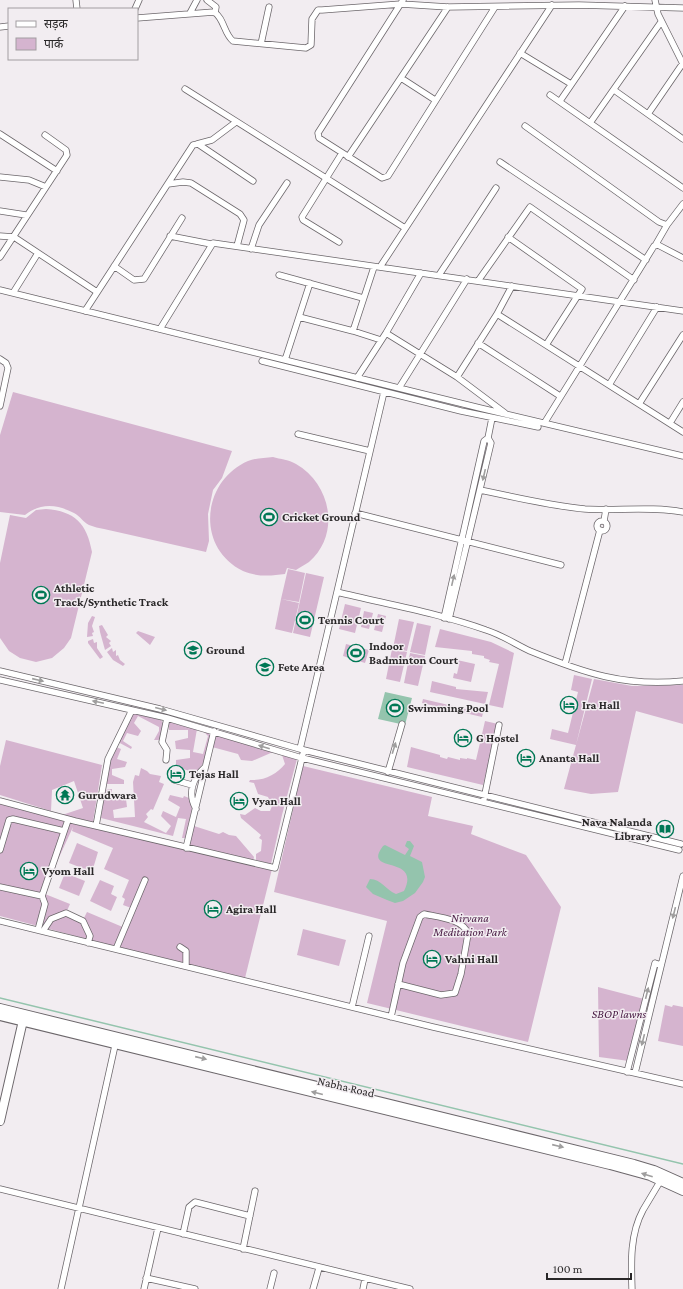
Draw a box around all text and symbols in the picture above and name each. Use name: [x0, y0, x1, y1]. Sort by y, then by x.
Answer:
legend: [8, 8, 138, 60]
text: सड़क: [44, 17, 69, 31]
text: पार्क: [44, 37, 64, 51]
one-way arrow: [480, 469, 486, 482]
sports icon: Cricket Ground: [259, 507, 279, 527]
place label: Cricket Ground: [282, 510, 361, 524]
one-way arrow: [450, 574, 456, 586]
place label: Athletic Track/Synthetic Track: [53, 581, 169, 609]
sports icon: Athletic Track/Synthetic Track: [31, 585, 51, 605]
sports icon: Tennis Court: [295, 610, 315, 630]
place label: Tennis Court: [318, 613, 385, 627]
place label: Indoor Badminton Court: [369, 639, 459, 667]
school or university icon: Ground: [183, 640, 203, 660]
place label: Ground: [206, 643, 245, 657]
sports icon: Indoor Badminton Court: [346, 643, 366, 663]
school or university icon: Fete Area: [255, 657, 275, 677]
place label: Fete Area: [278, 660, 325, 674]
one-way arrow: [32, 677, 44, 683]
hotel icon: Ira Hall: [559, 695, 579, 715]
sports icon: Swimming Pool: [385, 698, 405, 718]
place label: Ira Hall: [582, 698, 620, 712]
one-way arrow: [92, 699, 105, 705]
place label: Swimming Pool: [408, 701, 489, 715]
one-way arrow: [155, 706, 167, 712]
hotel icon: G Hostel: [453, 728, 473, 748]
place label: G Hostel: [476, 731, 519, 745]
one-way arrow: [391, 742, 397, 754]
one-way arrow: [258, 744, 270, 750]
hotel icon: Ananta Hall: [516, 748, 536, 768]
place label: Ananta Hall: [538, 751, 600, 765]
hotel icon: Tejas Hall: [166, 764, 186, 784]
place label: Tejas Hall: [189, 767, 239, 781]
temple icon: Gurudwara: [55, 785, 75, 805]
place label: Gurudwara: [78, 788, 137, 802]
hotel icon: Vyan Hall: [229, 791, 249, 811]
place label: Vyan Hall: [251, 794, 301, 808]
place label: Nava Nalanda Library: [582, 815, 652, 843]
library icon: Nava Nalanda Library: [655, 819, 675, 839]
hotel icon: Vyom Hall: [19, 861, 39, 881]
place label: Vyom Hall: [41, 864, 95, 878]
hotel icon: Agira Hall: [203, 899, 223, 919]
place label: Agira Hall: [225, 902, 277, 916]
one-way arrow: [670, 907, 676, 920]
park label: Nirvana Meditation Park: [432, 911, 508, 939]
hotel icon: Vahni Hall: [422, 949, 442, 969]
place label: Vahni Hall: [444, 952, 499, 966]
one-way arrow: [645, 987, 651, 999]
park label: SBOP lawns: [592, 1007, 647, 1021]
one-way arrow: [640, 1034, 646, 1046]
one-way arrow: [195, 1055, 207, 1061]
street label: Nabha Road: [316, 1074, 377, 1101]
one-way arrow: [311, 1090, 323, 1096]
one-way arrow: [552, 1143, 564, 1149]
one-way arrow: [641, 1172, 653, 1178]
scale bar: [547, 1255, 631, 1281]
text: 100 m: [553, 1262, 583, 1276]

